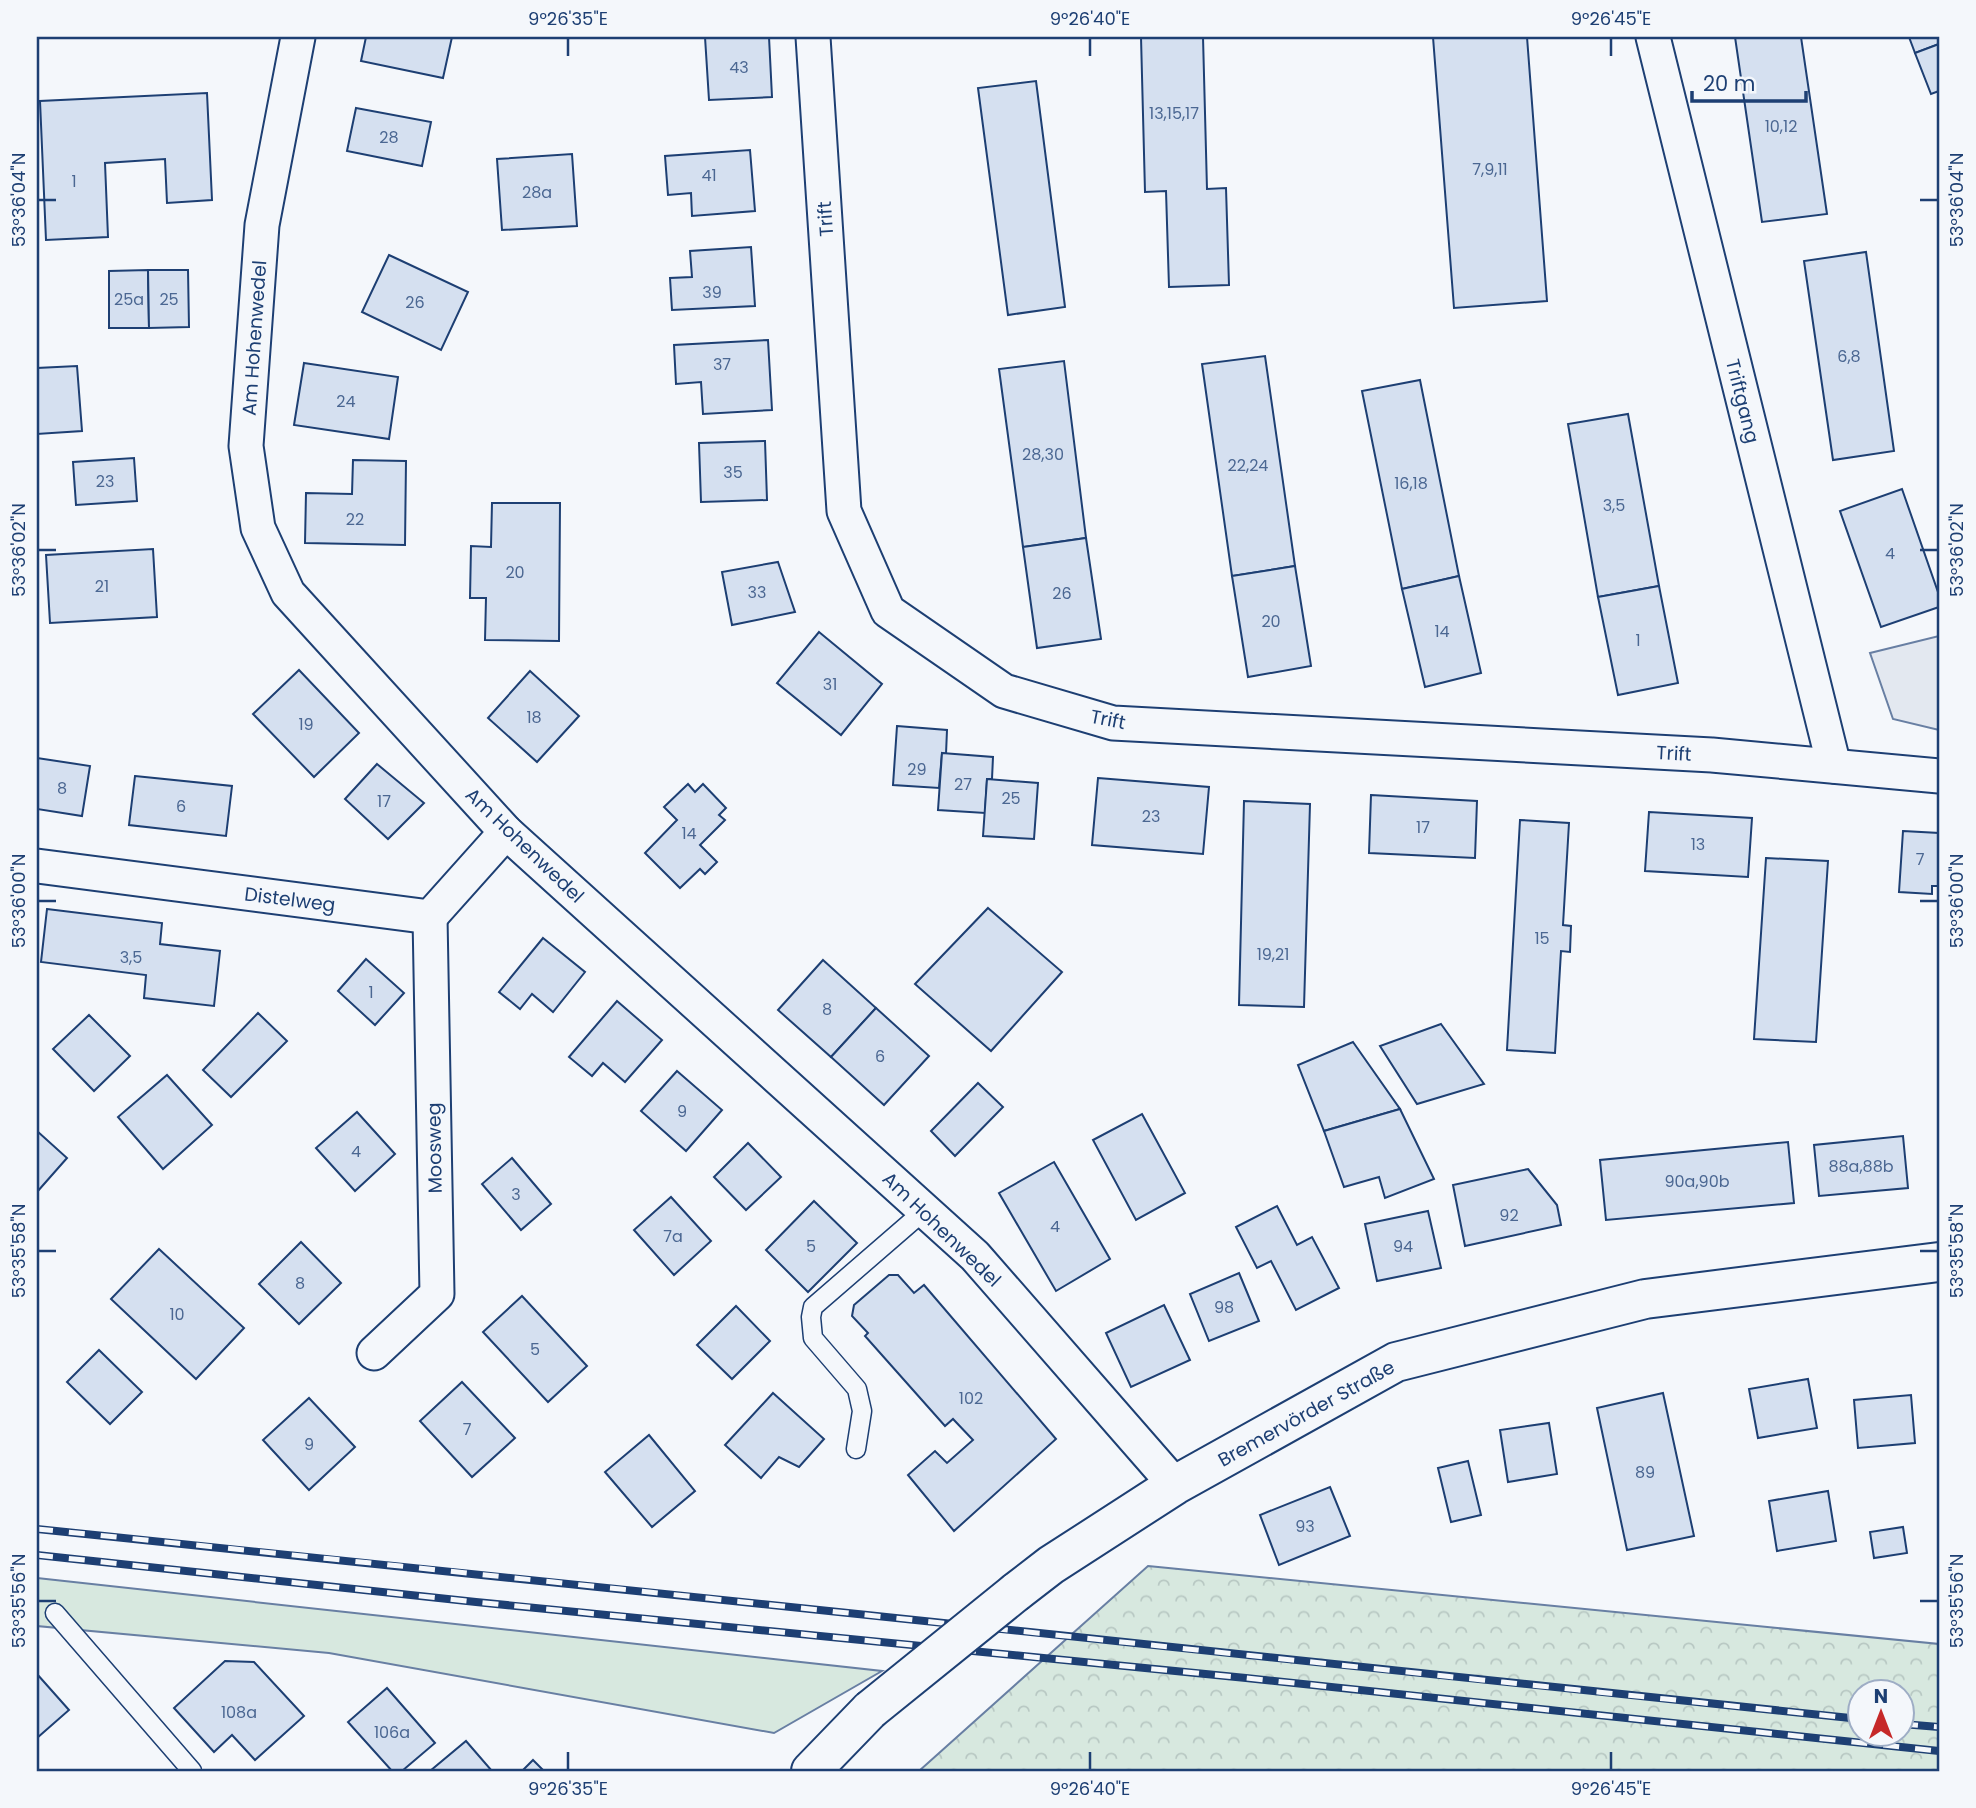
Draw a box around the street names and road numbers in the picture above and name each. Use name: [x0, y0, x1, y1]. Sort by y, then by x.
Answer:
street label: Trift: [811, 200, 840, 237]
street label: Am Hohenwedel: [236, 260, 273, 417]
street label: Triftgang: [1719, 356, 1766, 446]
street label: Trift: [1088, 703, 1128, 736]
street label: Trift: [1656, 739, 1692, 768]
street label: Am Hohenwedel: [459, 782, 590, 909]
street label: Distelweg: [243, 881, 337, 918]
street label: Moosweg: [420, 1102, 449, 1194]
street label: Am Hohenwedel: [876, 1166, 1007, 1293]
street label: Bremervörder Straße: [1213, 1354, 1400, 1473]

